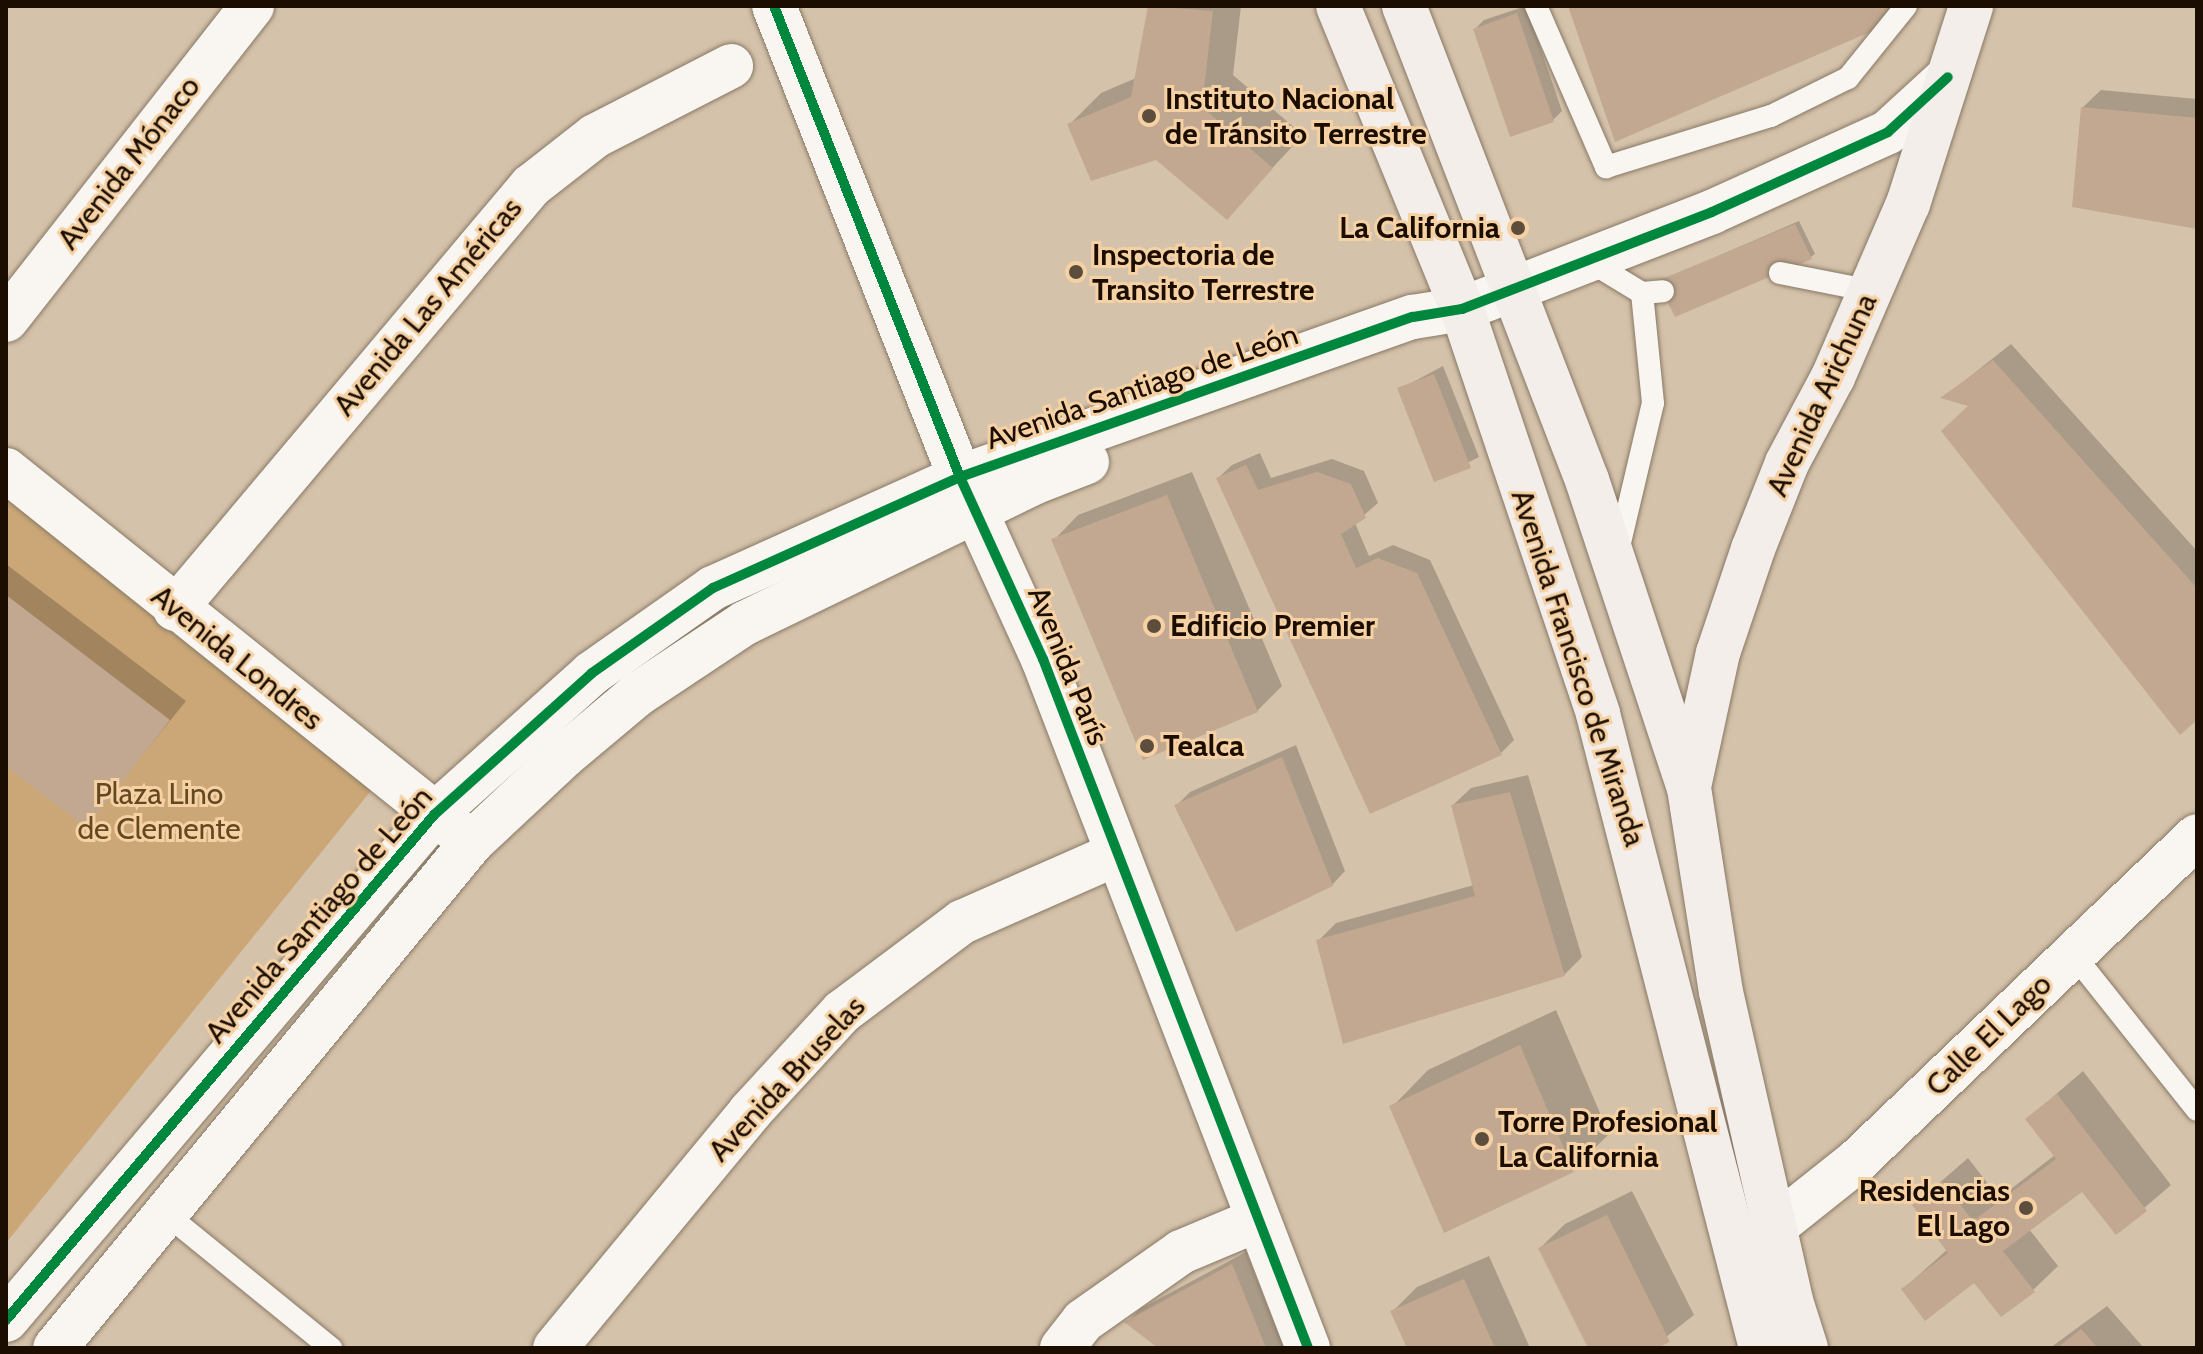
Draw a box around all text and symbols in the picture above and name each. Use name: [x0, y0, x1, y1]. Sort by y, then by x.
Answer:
street label: Avenida Mónaco: [50, 69, 208, 257]
place label: Instituto Nacional de Tránsito Terrestre: [1165, 81, 1427, 152]
marker: Instituto Nacional de Tránsito Terrestre: [1140, 107, 1158, 125]
street label: Avenida Las Américas: [326, 191, 530, 423]
place label: La California: [1339, 210, 1500, 246]
marker: La California: [1507, 217, 1529, 239]
place label: Inspectoria de Transito Terrestre: [1092, 237, 1314, 308]
marker: Inspectoria de Transito Terrestre: [1067, 263, 1085, 281]
street label: Avenida Arichuna: [1759, 288, 1885, 502]
street label: Avenida Santiago de León: [981, 317, 1303, 457]
street label: Avenida Francisco de Miranda: [1503, 485, 1653, 851]
street label: Avenida Londres: [144, 578, 330, 738]
street label: Avenida París: [1020, 582, 1116, 750]
place label: Edificio Premier: [1170, 608, 1375, 644]
marker: Edificio Premier: [1145, 617, 1163, 635]
place label: Tealca: [1163, 728, 1244, 764]
marker: Tealca: [1138, 737, 1156, 755]
park label: Plaza Lino de Clemente: [77, 776, 241, 846]
street label: Avenida Santiago de León: [198, 779, 440, 1051]
street label: Calle El Lago: [1919, 966, 2059, 1104]
street label: Avenida Bruselas: [701, 989, 873, 1169]
place label: Torre Profesional La California: [1498, 1104, 1717, 1174]
marker: Torre Profesional La California: [1473, 1130, 1491, 1148]
place label: Residencias El Lago: [1859, 1173, 2010, 1244]
marker: Residencias El Lago: [2017, 1199, 2035, 1217]

